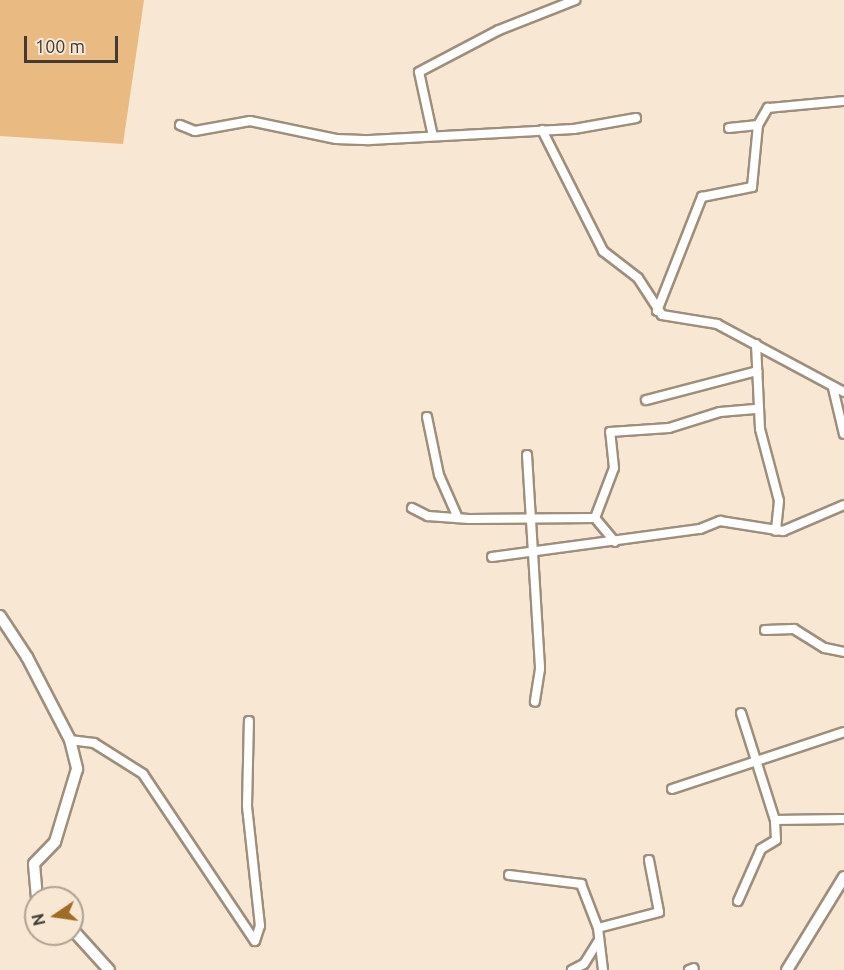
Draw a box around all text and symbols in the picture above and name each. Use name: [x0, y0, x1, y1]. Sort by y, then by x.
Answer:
scale bar: [27, 24, 122, 62]
text: 100 m: [35, 36, 85, 56]
north arrow: [24, 886, 84, 946]
text: N: [28, 912, 49, 927]

